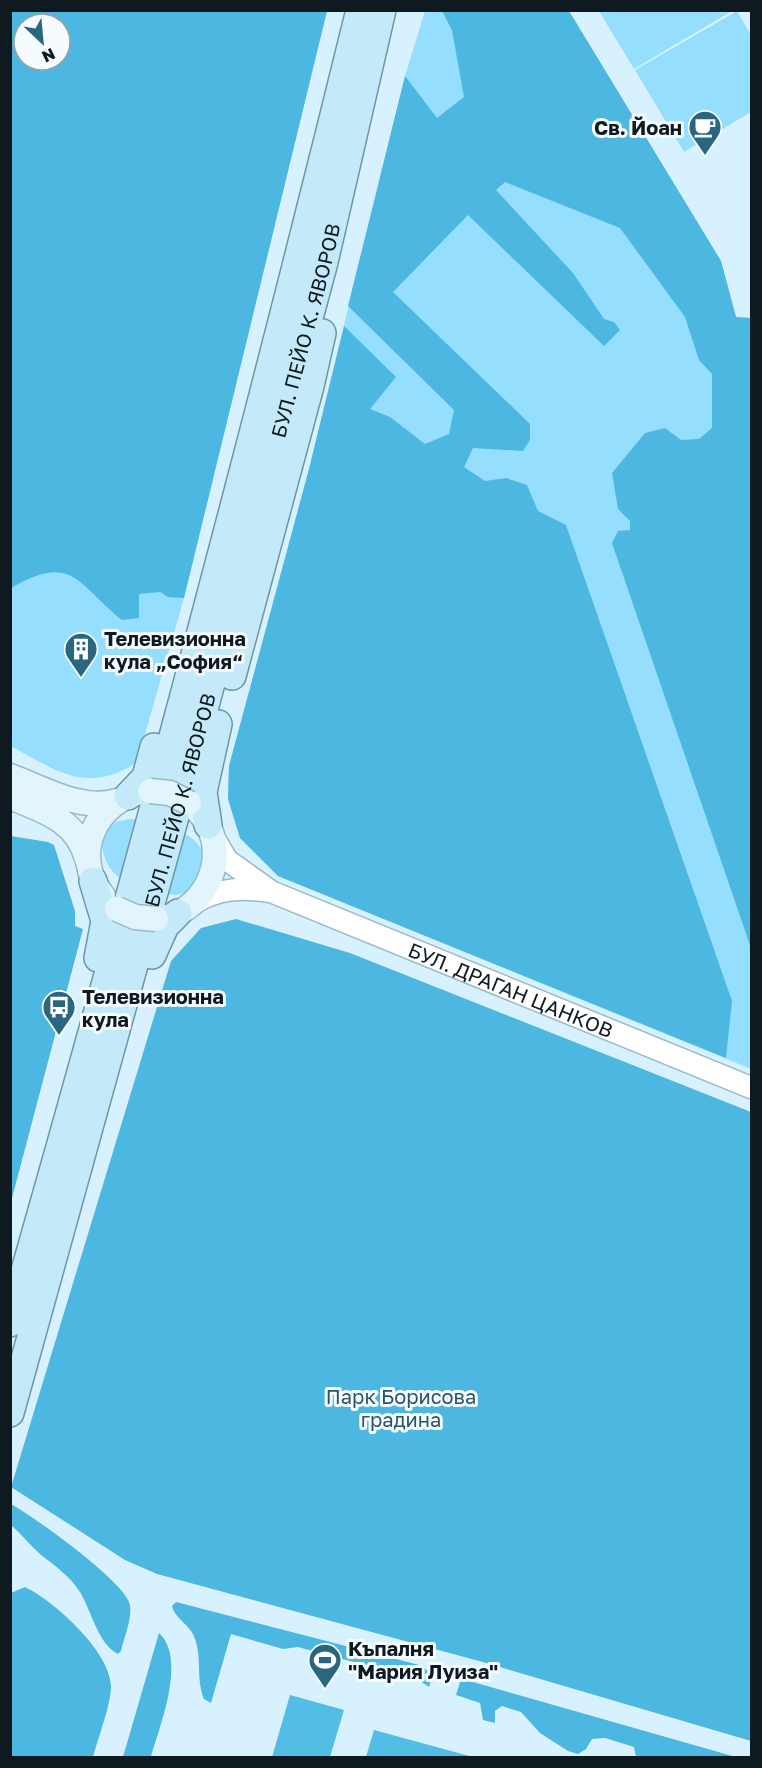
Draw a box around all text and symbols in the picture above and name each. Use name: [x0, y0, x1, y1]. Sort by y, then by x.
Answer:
north arrow: [12, 12, 72, 72]
text: N: [39, 44, 58, 67]
cafe icon: Св. Йоан: [687, 109, 723, 156]
place label: Св. Йоан: [594, 115, 682, 139]
street label: БУЛ. ПЕЙО К. ЯВОРОВ: [265, 221, 345, 440]
place label: Телевизионна кула „София“: [104, 626, 246, 673]
building icon: Телевизионна кула „София“: [63, 631, 99, 678]
street label: БУЛ. ПЕЙО К. ЯВОРОВ: [139, 690, 220, 910]
street label: БУЛ. ДРАГАН ЦАНКОВ: [405, 937, 617, 1042]
place label: Телевизионна кула: [82, 984, 224, 1031]
bus stop icon: Телевизионна кула: [41, 989, 77, 1036]
park label: Парк Борисова градина: [326, 1384, 476, 1431]
place label: Къпалня "Мария Луиза": [348, 1636, 498, 1683]
sports icon: Къпалня "Мария Луиза": [307, 1642, 343, 1689]

